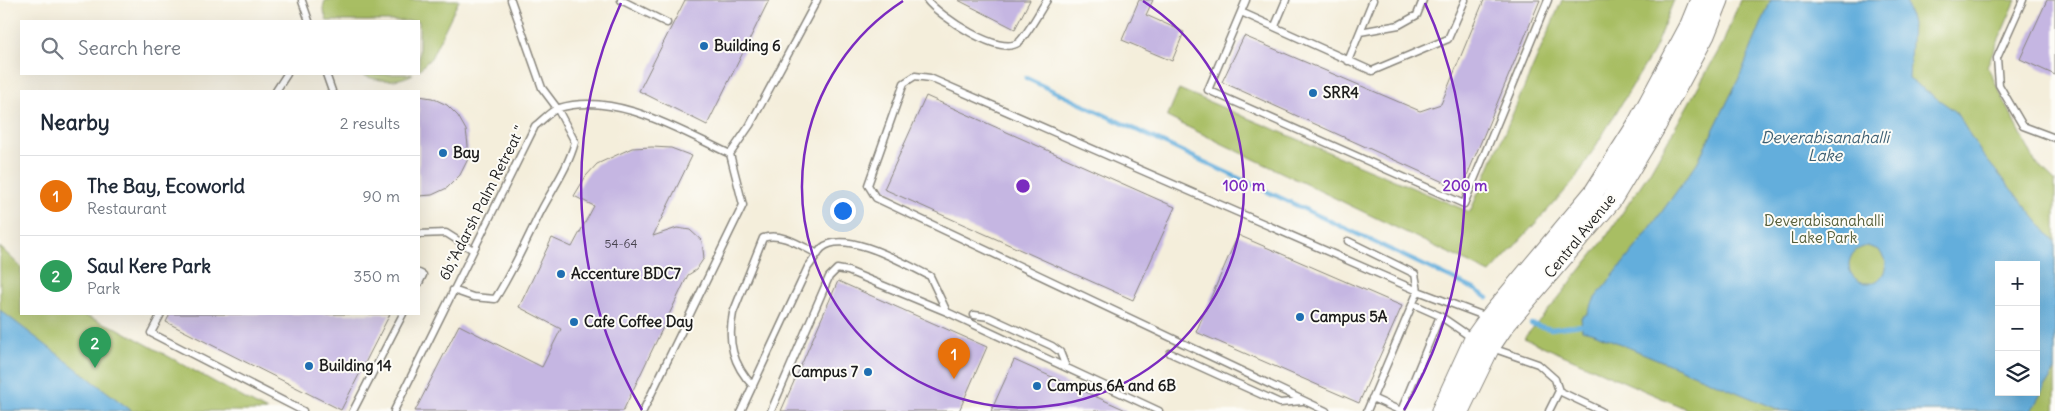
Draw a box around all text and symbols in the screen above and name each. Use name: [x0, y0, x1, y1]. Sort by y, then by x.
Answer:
search box: [20, 20, 420, 75]
icon: search: [38, 34, 66, 62]
text: Search here: [78, 36, 181, 60]
place label: Building 6: [714, 36, 781, 56]
marker: Building 6: [698, 40, 710, 52]
place label: SRR4: [1323, 83, 1359, 102]
marker: SRR4: [1307, 87, 1319, 99]
text: Nearby: [40, 109, 110, 136]
text: 2 results: [340, 113, 400, 133]
street label: 6b,"Adarsh Palm Retreat ": [434, 122, 529, 283]
water label: Deverabisanahalli Lake: [1761, 127, 1892, 165]
place label: Bay: [453, 143, 480, 163]
marker: Bay: [437, 147, 449, 159]
text: The Bay, Ecoworld: [87, 174, 245, 198]
text: 100 m: [1223, 176, 1265, 195]
text: 200 m: [1443, 176, 1487, 195]
centre of rings: [1014, 177, 1032, 195]
text: 1: [53, 186, 59, 206]
text: 90 m: [362, 186, 400, 206]
street label: Central Avenue: [1540, 190, 1619, 282]
text: Restaurant: [87, 198, 167, 218]
your location: [830, 198, 856, 224]
park label: Deverabisanahalli Lake Park: [1764, 211, 1884, 247]
house number: 54-64: [605, 236, 637, 251]
text: Saul Kere Park: [87, 254, 211, 278]
map controls: [1995, 261, 2040, 396]
button: +: [1995, 261, 2040, 306]
place label: Accenture BDC7: [571, 264, 682, 283]
text: 2: [52, 266, 60, 286]
text: 350 m: [353, 266, 400, 286]
marker: Accenture BDC7: [555, 268, 567, 280]
text: Park: [87, 278, 120, 298]
button: −: [1995, 306, 2040, 351]
place label: Campus 5A: [1310, 307, 1388, 327]
marker: Campus 5A: [1294, 311, 1306, 323]
place label: Cafe Coffee Day: [584, 312, 693, 332]
marker: Cafe Coffee Day: [568, 316, 580, 328]
pin: 2: [79, 327, 111, 368]
pin: 1: [938, 338, 970, 379]
button: layers: [1995, 351, 2040, 396]
place label: Building 14: [319, 356, 392, 376]
marker: Building 14: [303, 360, 315, 372]
place label: Campus 7: [791, 362, 859, 382]
marker: Campus 7: [862, 366, 874, 378]
place label: Campus 6A and 6B: [1047, 376, 1176, 396]
marker: Campus 6A and 6B: [1031, 380, 1043, 392]

